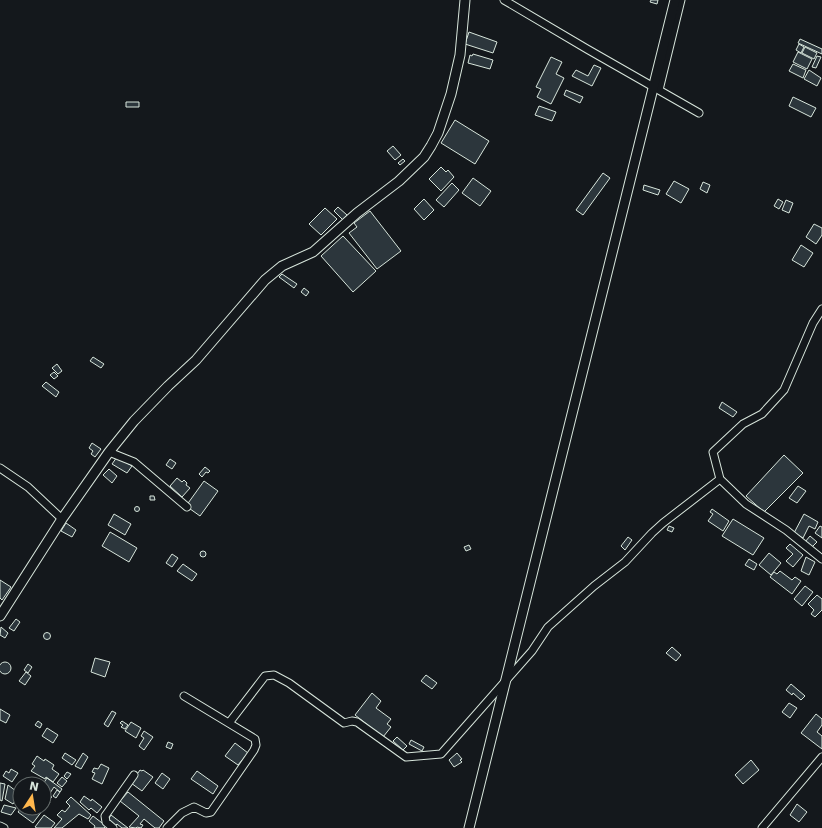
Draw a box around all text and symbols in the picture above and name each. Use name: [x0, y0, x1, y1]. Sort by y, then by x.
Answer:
north arrow: [12, 776, 52, 816]
text: N: [28, 779, 40, 794]

